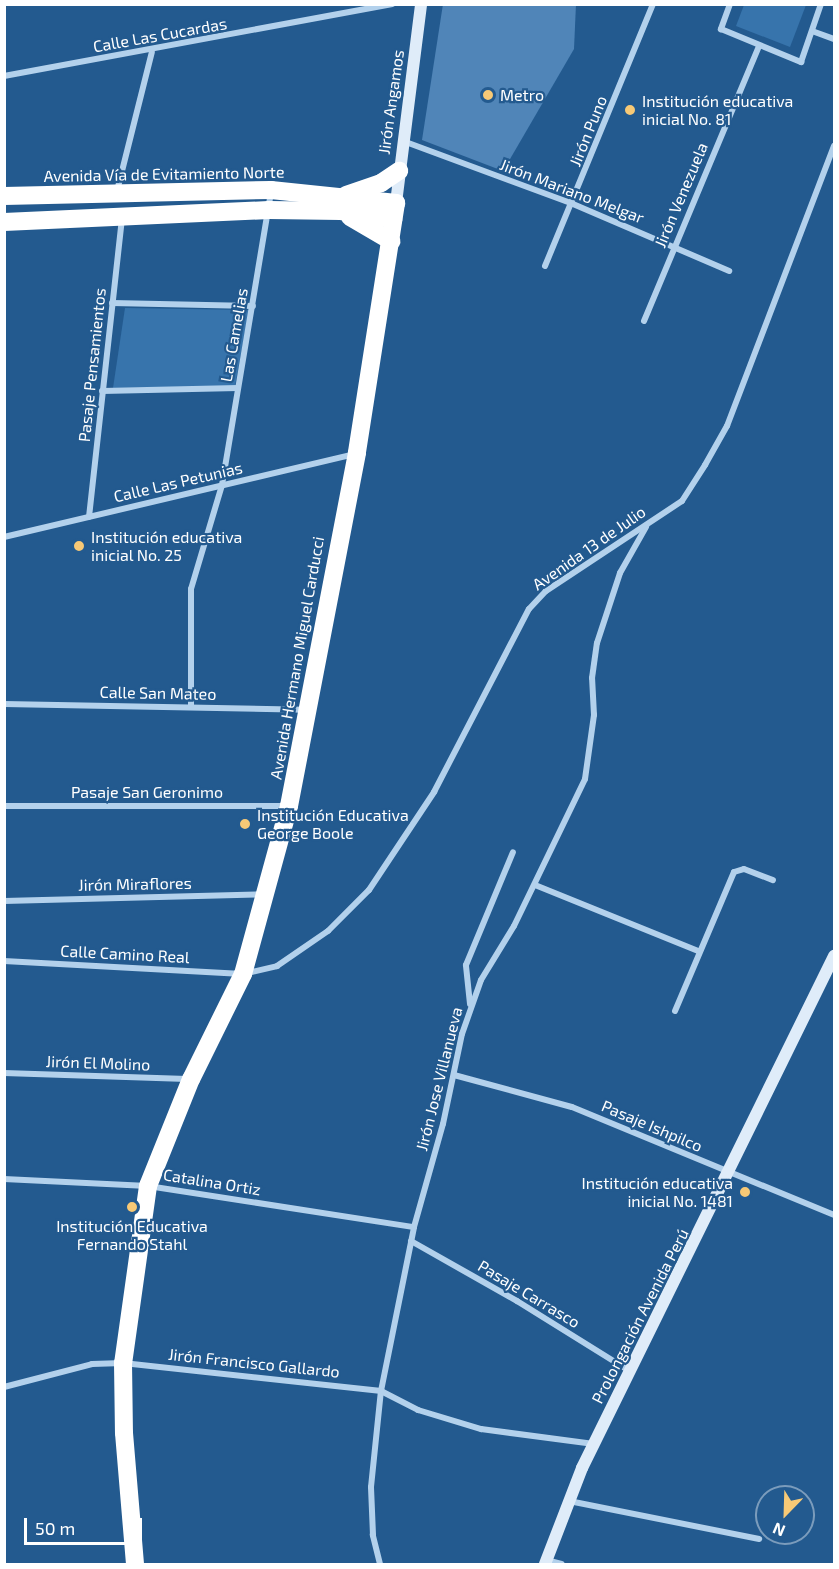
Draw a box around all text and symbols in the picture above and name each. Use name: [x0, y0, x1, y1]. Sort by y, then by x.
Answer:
street label: Calle Las Cucardas: [92, 14, 228, 56]
street label: Jirón Angamos: [374, 48, 408, 156]
place label: Metro: [500, 85, 544, 105]
marker: Metro: [481, 88, 495, 102]
place label: Institución educativa inicial No. 81: [642, 91, 793, 129]
street label: Jirón Puno: [565, 93, 611, 169]
marker: Institución educativa inicial No. 81: [623, 103, 637, 117]
street label: Jirón Venezuela: [650, 139, 712, 251]
street label: Jirón Mariano Melgar: [497, 155, 647, 227]
street label: Avenida Vía de Evitamiento Norte: [43, 162, 285, 186]
street label: Pasaje Pensamientos: [74, 287, 110, 443]
street label: Las Camelias: [216, 287, 252, 383]
street label: Calle Las Petunias: [112, 458, 244, 506]
street label: Avenida 13 de Julio: [529, 502, 649, 594]
place label: Institución educativa inicial No. 25: [91, 527, 242, 565]
street label: Avenida Hermano Miguel Carducci: [266, 535, 328, 781]
marker: Institución educativa inicial No. 25: [72, 539, 86, 553]
street label: Calle San Mateo: [99, 682, 217, 704]
street label: Pasaje San Geronimo: [71, 782, 223, 802]
place label: Institución Educativa George Boole: [257, 805, 409, 843]
marker: Institución Educativa George Boole: [238, 817, 252, 831]
street label: Jirón Miraflores: [78, 873, 192, 895]
street label: Calle Camino Real: [60, 941, 190, 967]
street label: Jirón Jose Villanueva: [412, 1005, 466, 1153]
street label: Jirón El Molino: [45, 1052, 151, 1074]
street label: Pasaje Ishpilco: [599, 1096, 705, 1156]
street label: Catalina Ortiz: [162, 1165, 262, 1199]
place label: Institución educativa inicial No. 1481: [582, 1173, 733, 1211]
marker: Institución educativa inicial No. 1481: [738, 1185, 752, 1199]
marker: Institución Educativa Fernando Stahl: [125, 1200, 139, 1214]
place label: Institución Educativa Fernando Stahl: [56, 1216, 208, 1254]
street label: Prolongación Avenida Perú: [587, 1225, 693, 1407]
street label: Pasaje Carrasco: [474, 1256, 584, 1332]
street label: Jirón Francisco Gallardo: [167, 1344, 341, 1382]
north arrow: [755, 1485, 815, 1545]
scale bar: [27, 1506, 146, 1544]
text: 50 m: [35, 1517, 75, 1539]
text: N: [770, 1519, 788, 1541]

